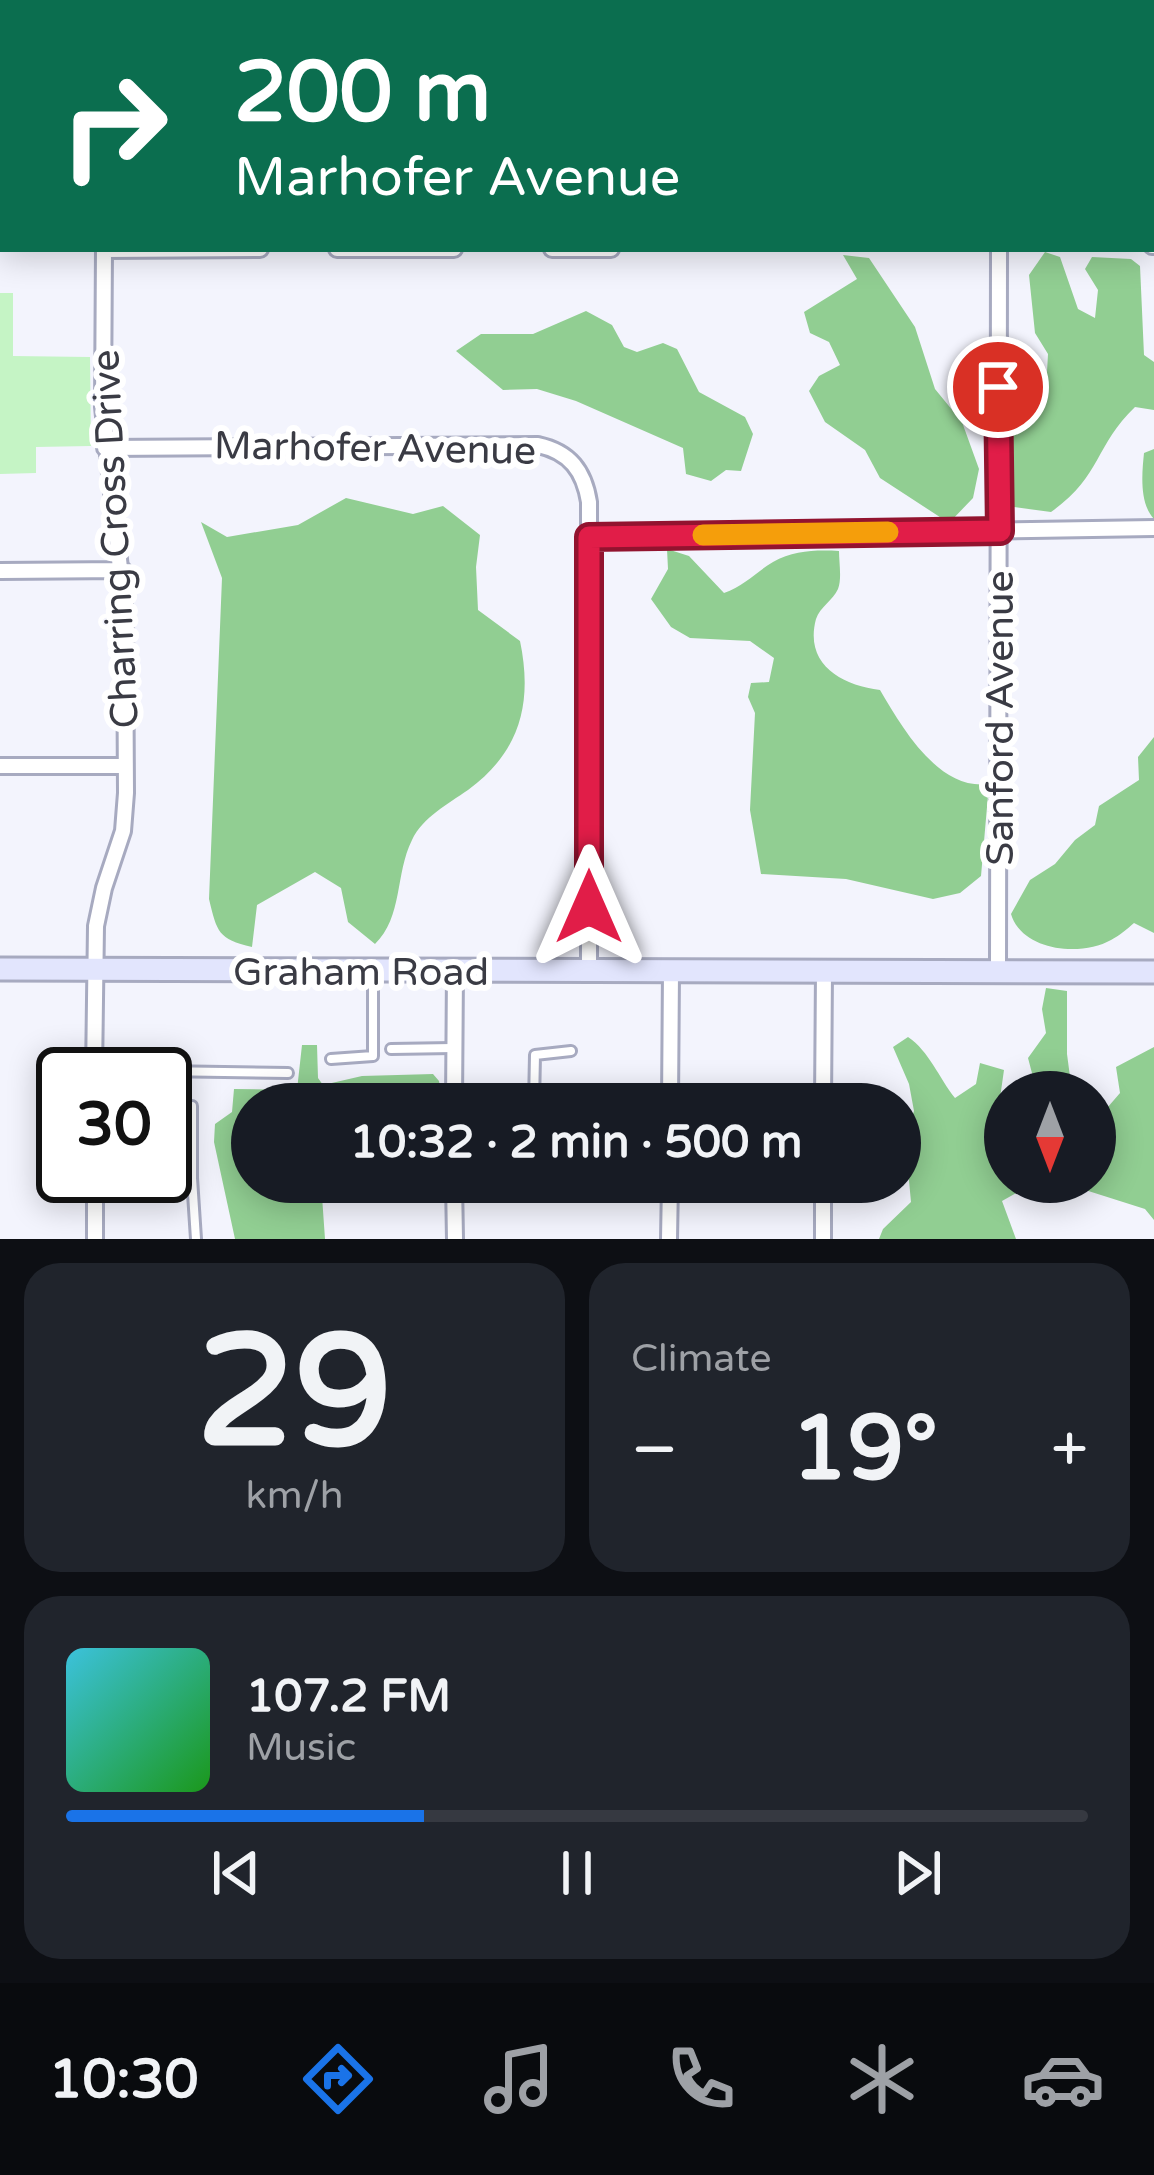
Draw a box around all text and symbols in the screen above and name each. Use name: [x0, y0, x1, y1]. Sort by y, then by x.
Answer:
text: 200 m: [234, 43, 491, 144]
icon: right: [36, 48, 192, 204]
text: Marhofer Avenue: [234, 145, 680, 210]
pin: [947, 336, 1049, 438]
street label: Charring Cross Drive: [82, 348, 149, 730]
icon: arrive: [965, 354, 1031, 420]
street label: Marhofer Avenue: [213, 422, 537, 475]
street label: Sanford Avenue: [977, 570, 1024, 866]
position arrow: [526, 844, 652, 970]
street label: Graham Road: [233, 949, 489, 996]
speed limit sign: 30: [36, 1047, 192, 1203]
north arrow: [984, 1071, 1116, 1203]
map controls: [984, 1071, 1116, 1203]
text: 10:32 · 2 min · 500 m: [350, 1116, 802, 1170]
text: 29: [197, 1300, 392, 1488]
text: Climate: [631, 1335, 771, 1382]
text: 19°: [791, 1395, 938, 1504]
text: −: [631, 1410, 678, 1490]
text: +: [1051, 1410, 1088, 1490]
text: km/h: [245, 1472, 344, 1519]
text: 107.2 FM: [246, 1670, 451, 1724]
text: Music: [246, 1724, 356, 1771]
icon: previous: [203, 1840, 269, 1906]
icon: pause: [544, 1840, 610, 1906]
icon: next: [885, 1840, 951, 1906]
icon: directions: [296, 2037, 380, 2121]
icon: music: [477, 2037, 561, 2121]
icon: phone: [659, 2037, 743, 2121]
icon: climate: [840, 2037, 924, 2121]
icon: car: [1021, 2037, 1105, 2121]
text: 10:30: [49, 2047, 198, 2112]

